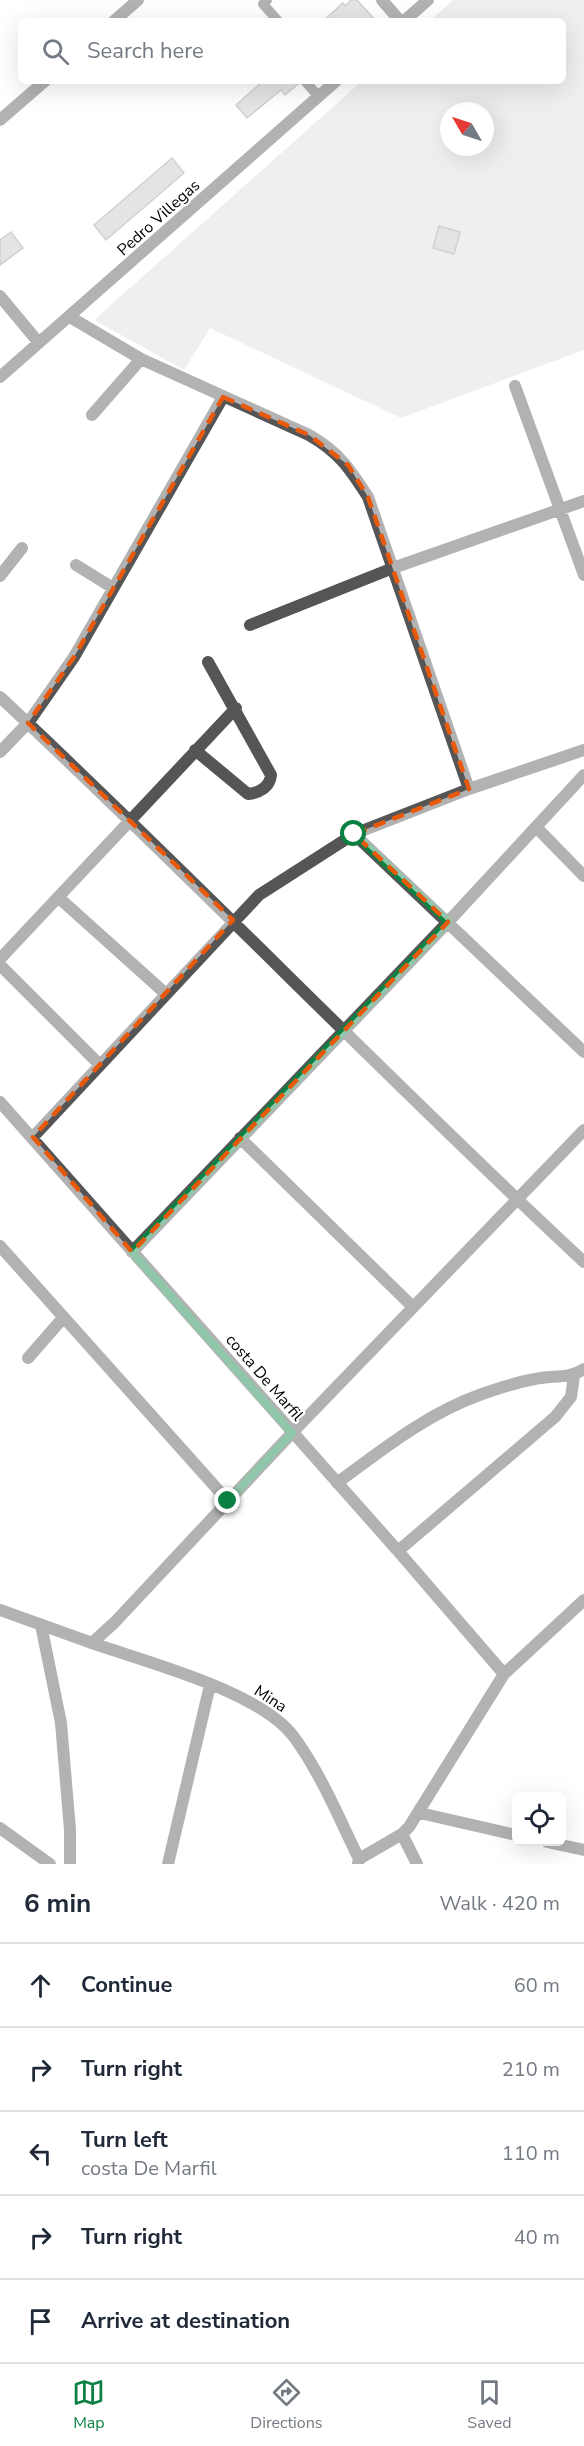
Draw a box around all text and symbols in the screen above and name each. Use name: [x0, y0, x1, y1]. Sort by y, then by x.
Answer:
search box: [18, 18, 566, 84]
icon: search: [39, 35, 72, 68]
text: Search here: [87, 36, 204, 66]
north arrow: [440, 102, 494, 156]
street label: Pedro Villegas: [113, 175, 205, 261]
route start: [340, 820, 366, 846]
street label: costa De Marfil: [220, 1330, 308, 1426]
route end: [214, 1487, 240, 1513]
street label: Mina: [250, 1680, 291, 1718]
map controls: [512, 1792, 566, 1846]
button: locate: [512, 1792, 566, 1846]
text: 6 min: [24, 1886, 91, 1921]
text: Walk · 420 m: [440, 1890, 560, 1917]
icon: ahead: [24, 1969, 57, 2002]
text: Continue: [81, 1970, 172, 2000]
text: 60 m: [514, 1972, 560, 1999]
icon: right: [24, 2053, 57, 2086]
text: Turn right: [81, 2054, 182, 2084]
text: 210 m: [502, 2056, 560, 2083]
text: Turn left: [81, 2125, 168, 2155]
icon: left: [24, 2137, 57, 2170]
text: 110 m: [502, 2140, 560, 2167]
text: costa De Marfil: [81, 2155, 217, 2182]
icon: right: [24, 2221, 57, 2254]
text: Turn right: [81, 2222, 182, 2252]
text: 40 m: [514, 2224, 560, 2251]
icon: arrive: [24, 2305, 57, 2338]
text: Arrive at destination: [81, 2306, 290, 2336]
tab: Map: [72, 2376, 105, 2434]
tab: Directions: [250, 2376, 322, 2434]
tab: Saved: [467, 2376, 512, 2434]

